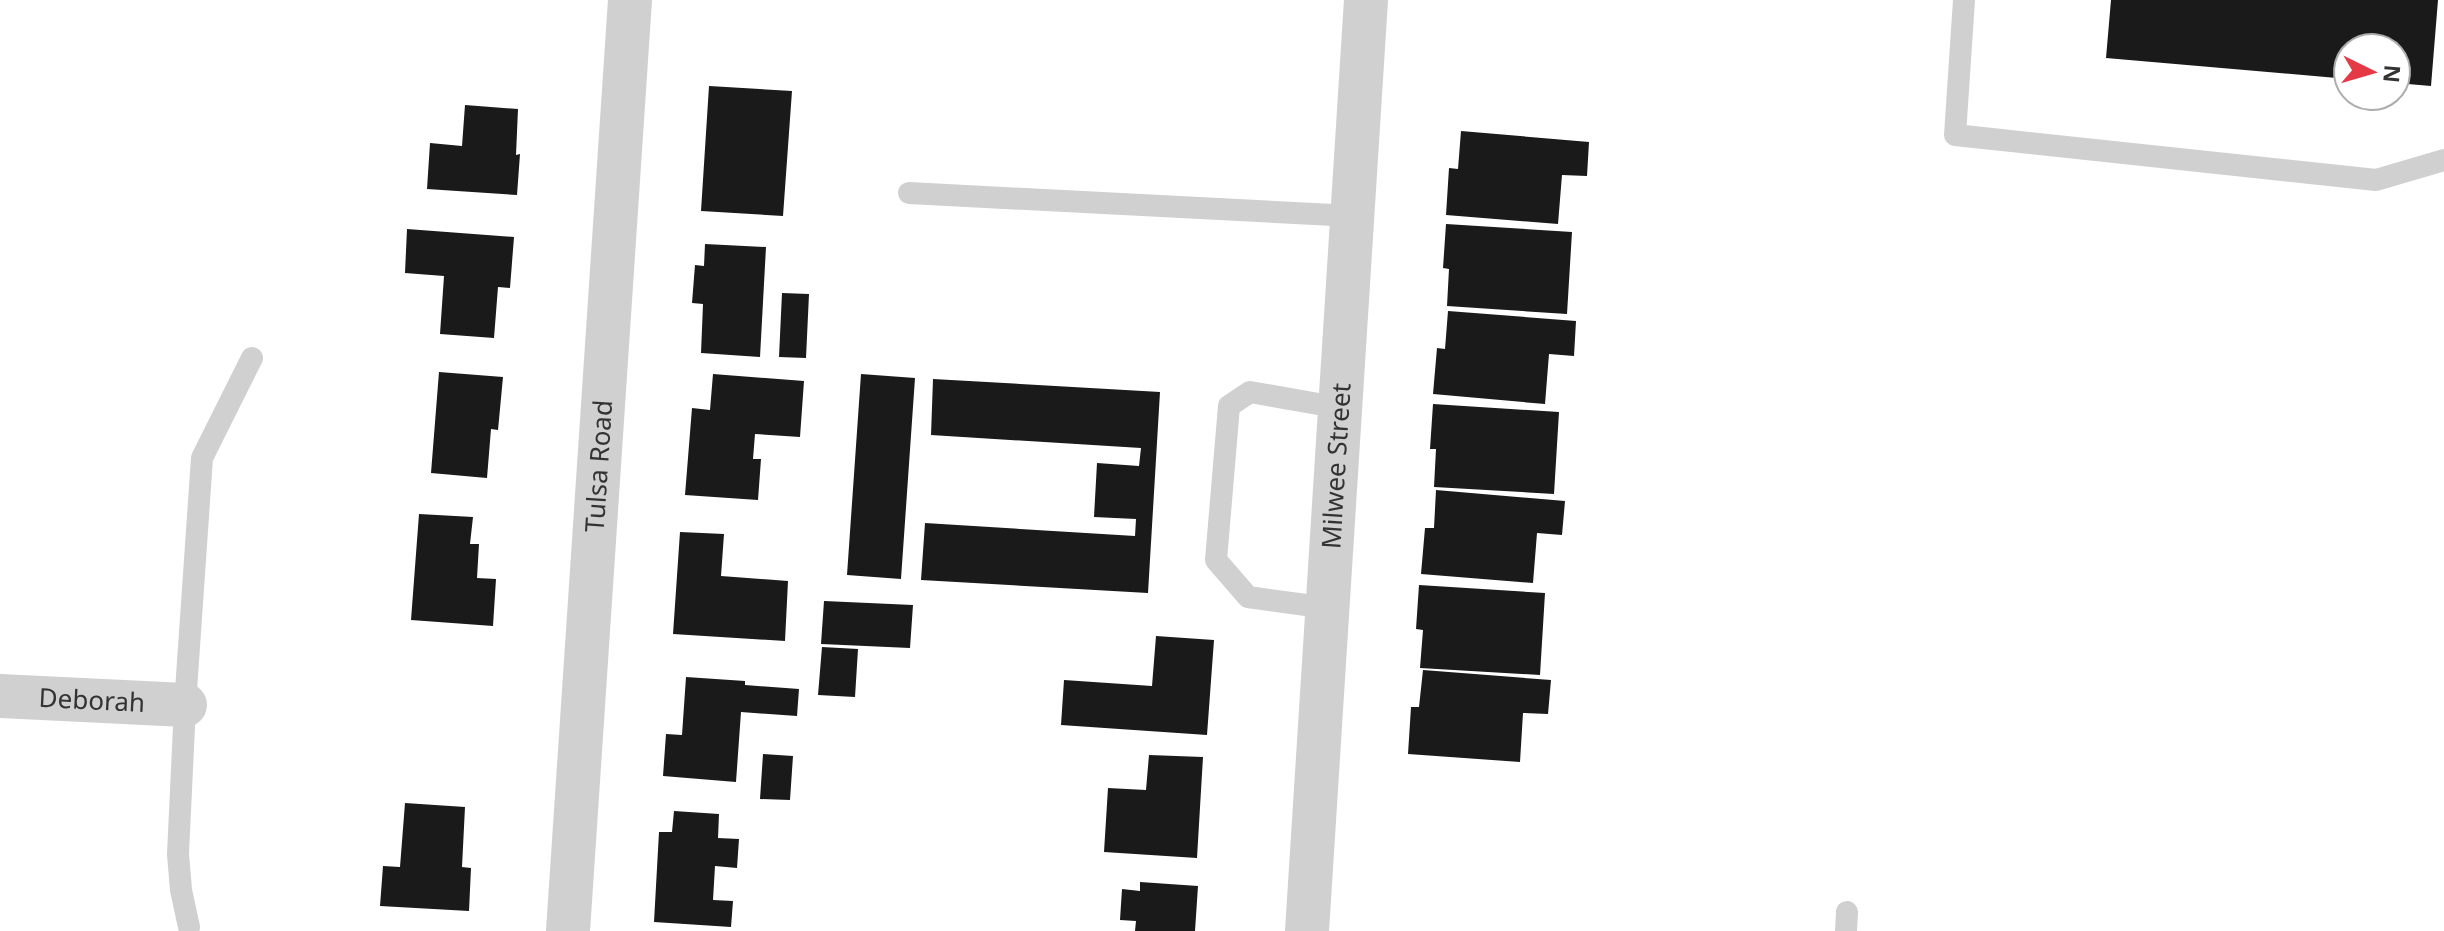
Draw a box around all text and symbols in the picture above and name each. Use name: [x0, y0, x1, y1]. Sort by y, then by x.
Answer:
north arrow: [2332, 32, 2412, 112]
text: N: [2377, 64, 2409, 84]
street label: Milwee Street: [1312, 382, 1359, 550]
street label: Tulsa Road: [576, 399, 620, 533]
street label: Deborah: [38, 679, 146, 720]

